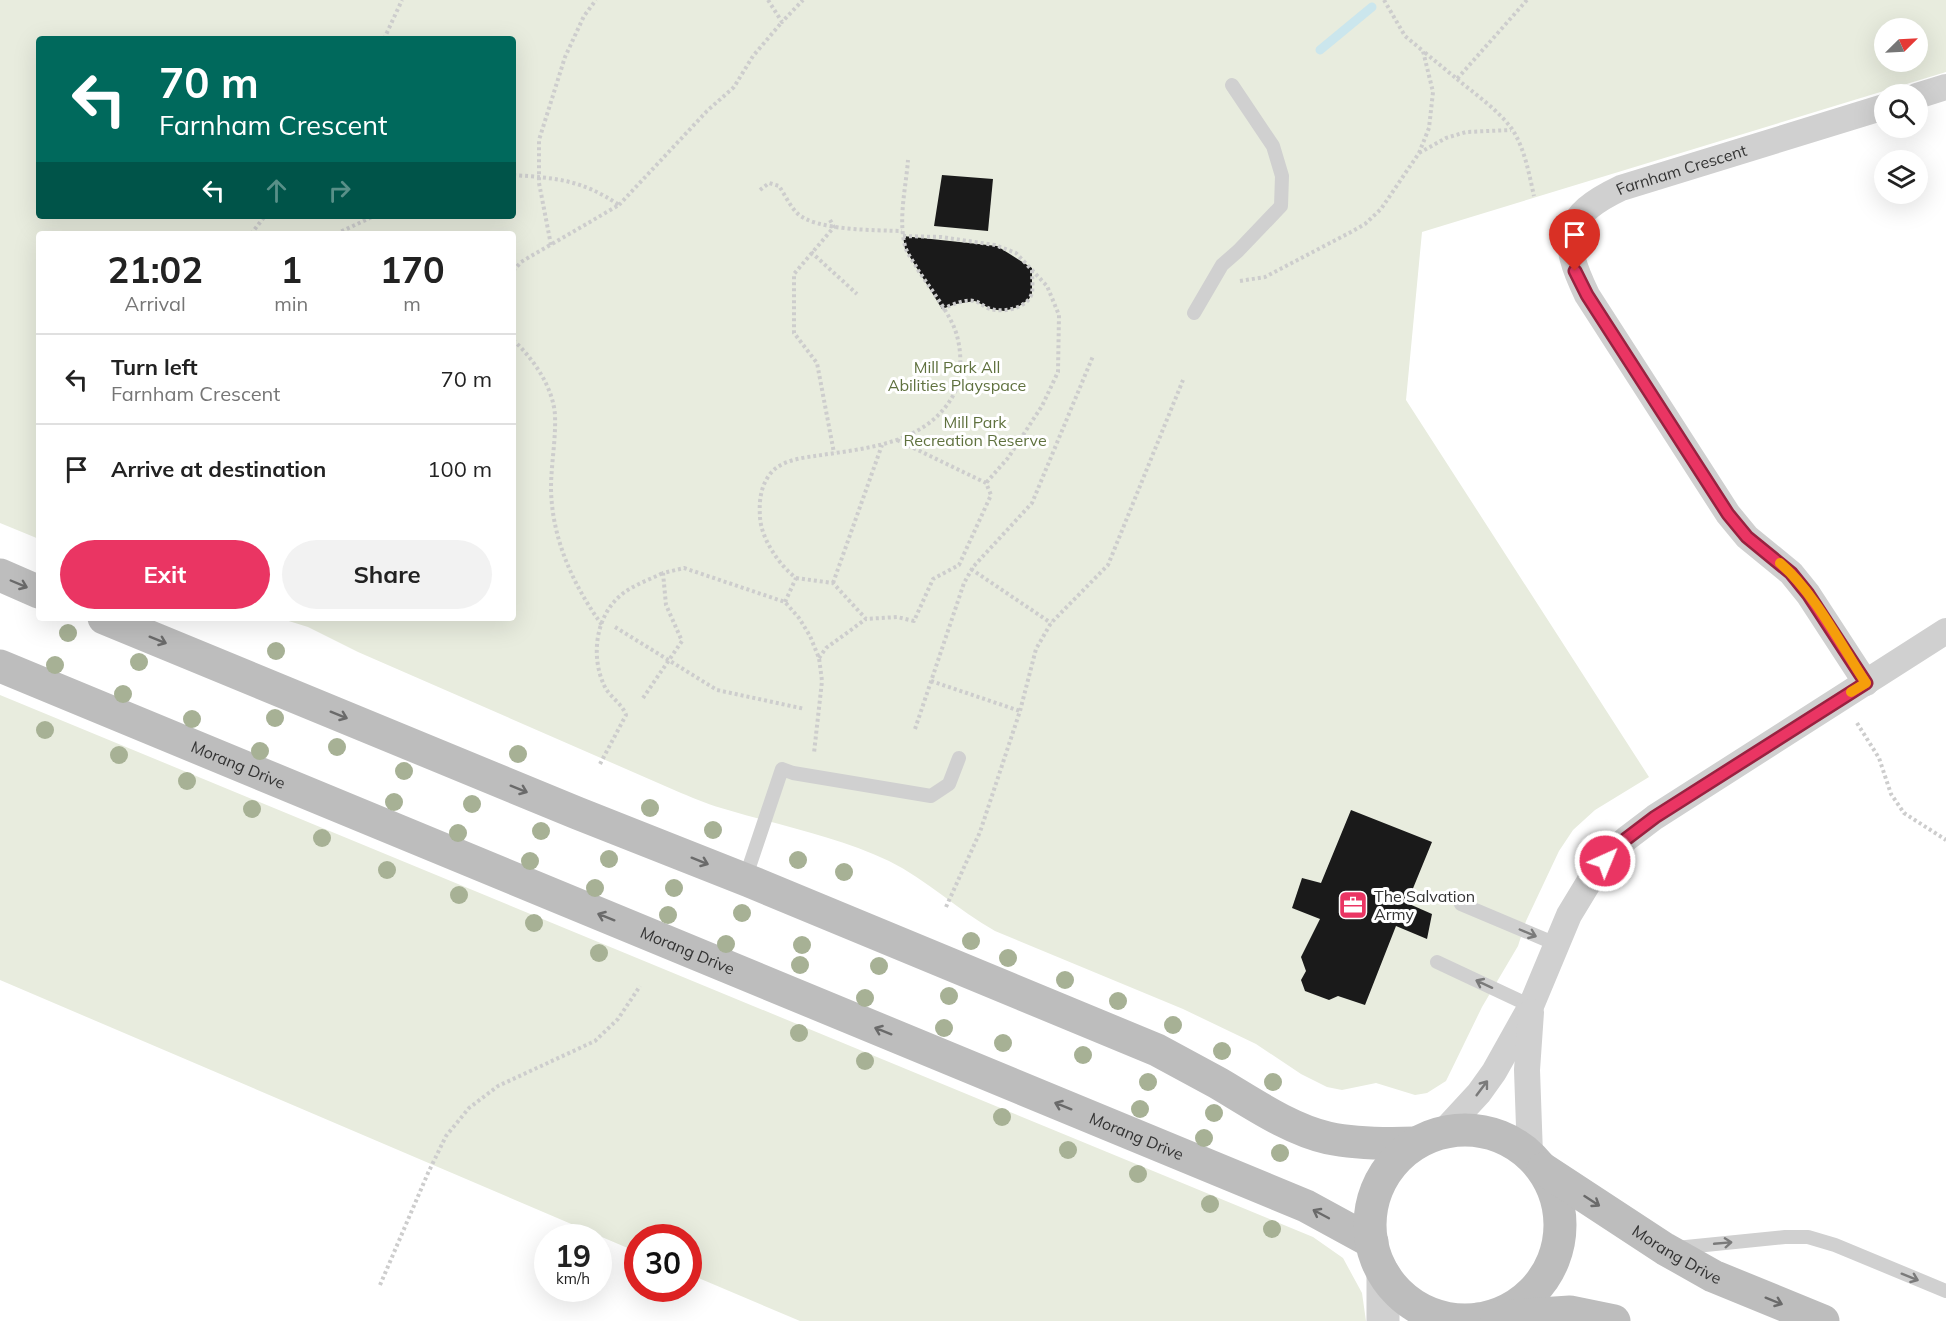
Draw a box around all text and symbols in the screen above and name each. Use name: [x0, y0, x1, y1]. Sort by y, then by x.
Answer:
north arrow: [1874, 18, 1928, 72]
map controls: [1874, 18, 1928, 204]
text: 70 m: [159, 56, 259, 109]
icon: left: [60, 60, 138, 138]
button: search: [1874, 84, 1928, 138]
text: Farnham Crescent: [159, 108, 387, 142]
street label: Farnham Crescent: [1613, 140, 1749, 199]
button: layers: [1874, 150, 1928, 204]
icon: left: [197, 174, 230, 207]
icon: ahead: [260, 174, 293, 207]
icon: right: [323, 174, 356, 207]
pin: [1549, 209, 1600, 271]
icon: arrive: [1558, 218, 1591, 251]
text: 21:02: [107, 247, 203, 292]
text: 1: [280, 247, 302, 292]
text: 170: [380, 247, 445, 292]
text: Arrival: [125, 291, 186, 316]
text: min: [274, 291, 308, 316]
text: m: [403, 291, 421, 316]
text: Turn left: [111, 353, 198, 381]
park label: Mill Park All Abilities Playspace: [888, 357, 1026, 395]
icon: left: [60, 363, 93, 396]
text: 70 m: [441, 365, 492, 393]
text: Farnham Crescent: [111, 381, 280, 406]
park label: Mill Park Recreation Reserve: [903, 412, 1047, 450]
icon: arrive: [60, 453, 93, 486]
text: Arrive at destination: [111, 455, 326, 483]
text: 100 m: [427, 455, 492, 483]
button: Exit: [60, 540, 270, 609]
button: Share: [282, 540, 492, 609]
one-way arrow: [10, 579, 28, 590]
one-way arrow: [149, 635, 167, 646]
one-way arrow: [329, 710, 347, 721]
street label: Morang Drive: [188, 736, 289, 793]
one-way arrow: [509, 784, 528, 795]
position arrow: [1573, 829, 1637, 893]
one-way arrow: [690, 857, 709, 868]
place label: The Salvation Army: [1374, 886, 1475, 924]
office icon: The Salvation Army: [1337, 889, 1369, 921]
one-way arrow: [597, 911, 616, 922]
street label: Morang Drive: [637, 922, 738, 979]
one-way arrow: [1518, 928, 1537, 939]
one-way arrow: [1476, 978, 1494, 990]
one-way arrow: [874, 1025, 893, 1036]
one-way arrow: [1475, 1081, 1488, 1097]
one-way arrow: [1055, 1100, 1073, 1111]
street label: Morang Drive: [1087, 1108, 1187, 1164]
one-way arrow: [1583, 1195, 1600, 1207]
one-way arrow: [1312, 1208, 1330, 1219]
street label: Morang Drive: [1629, 1220, 1724, 1288]
speed limit sign: 30: [624, 1224, 702, 1302]
text: 19: [555, 1237, 591, 1275]
one-way arrow: [1713, 1237, 1733, 1248]
text: km/h: [556, 1269, 590, 1288]
one-way arrow: [1901, 1272, 1919, 1283]
one-way arrow: [1764, 1296, 1783, 1307]

